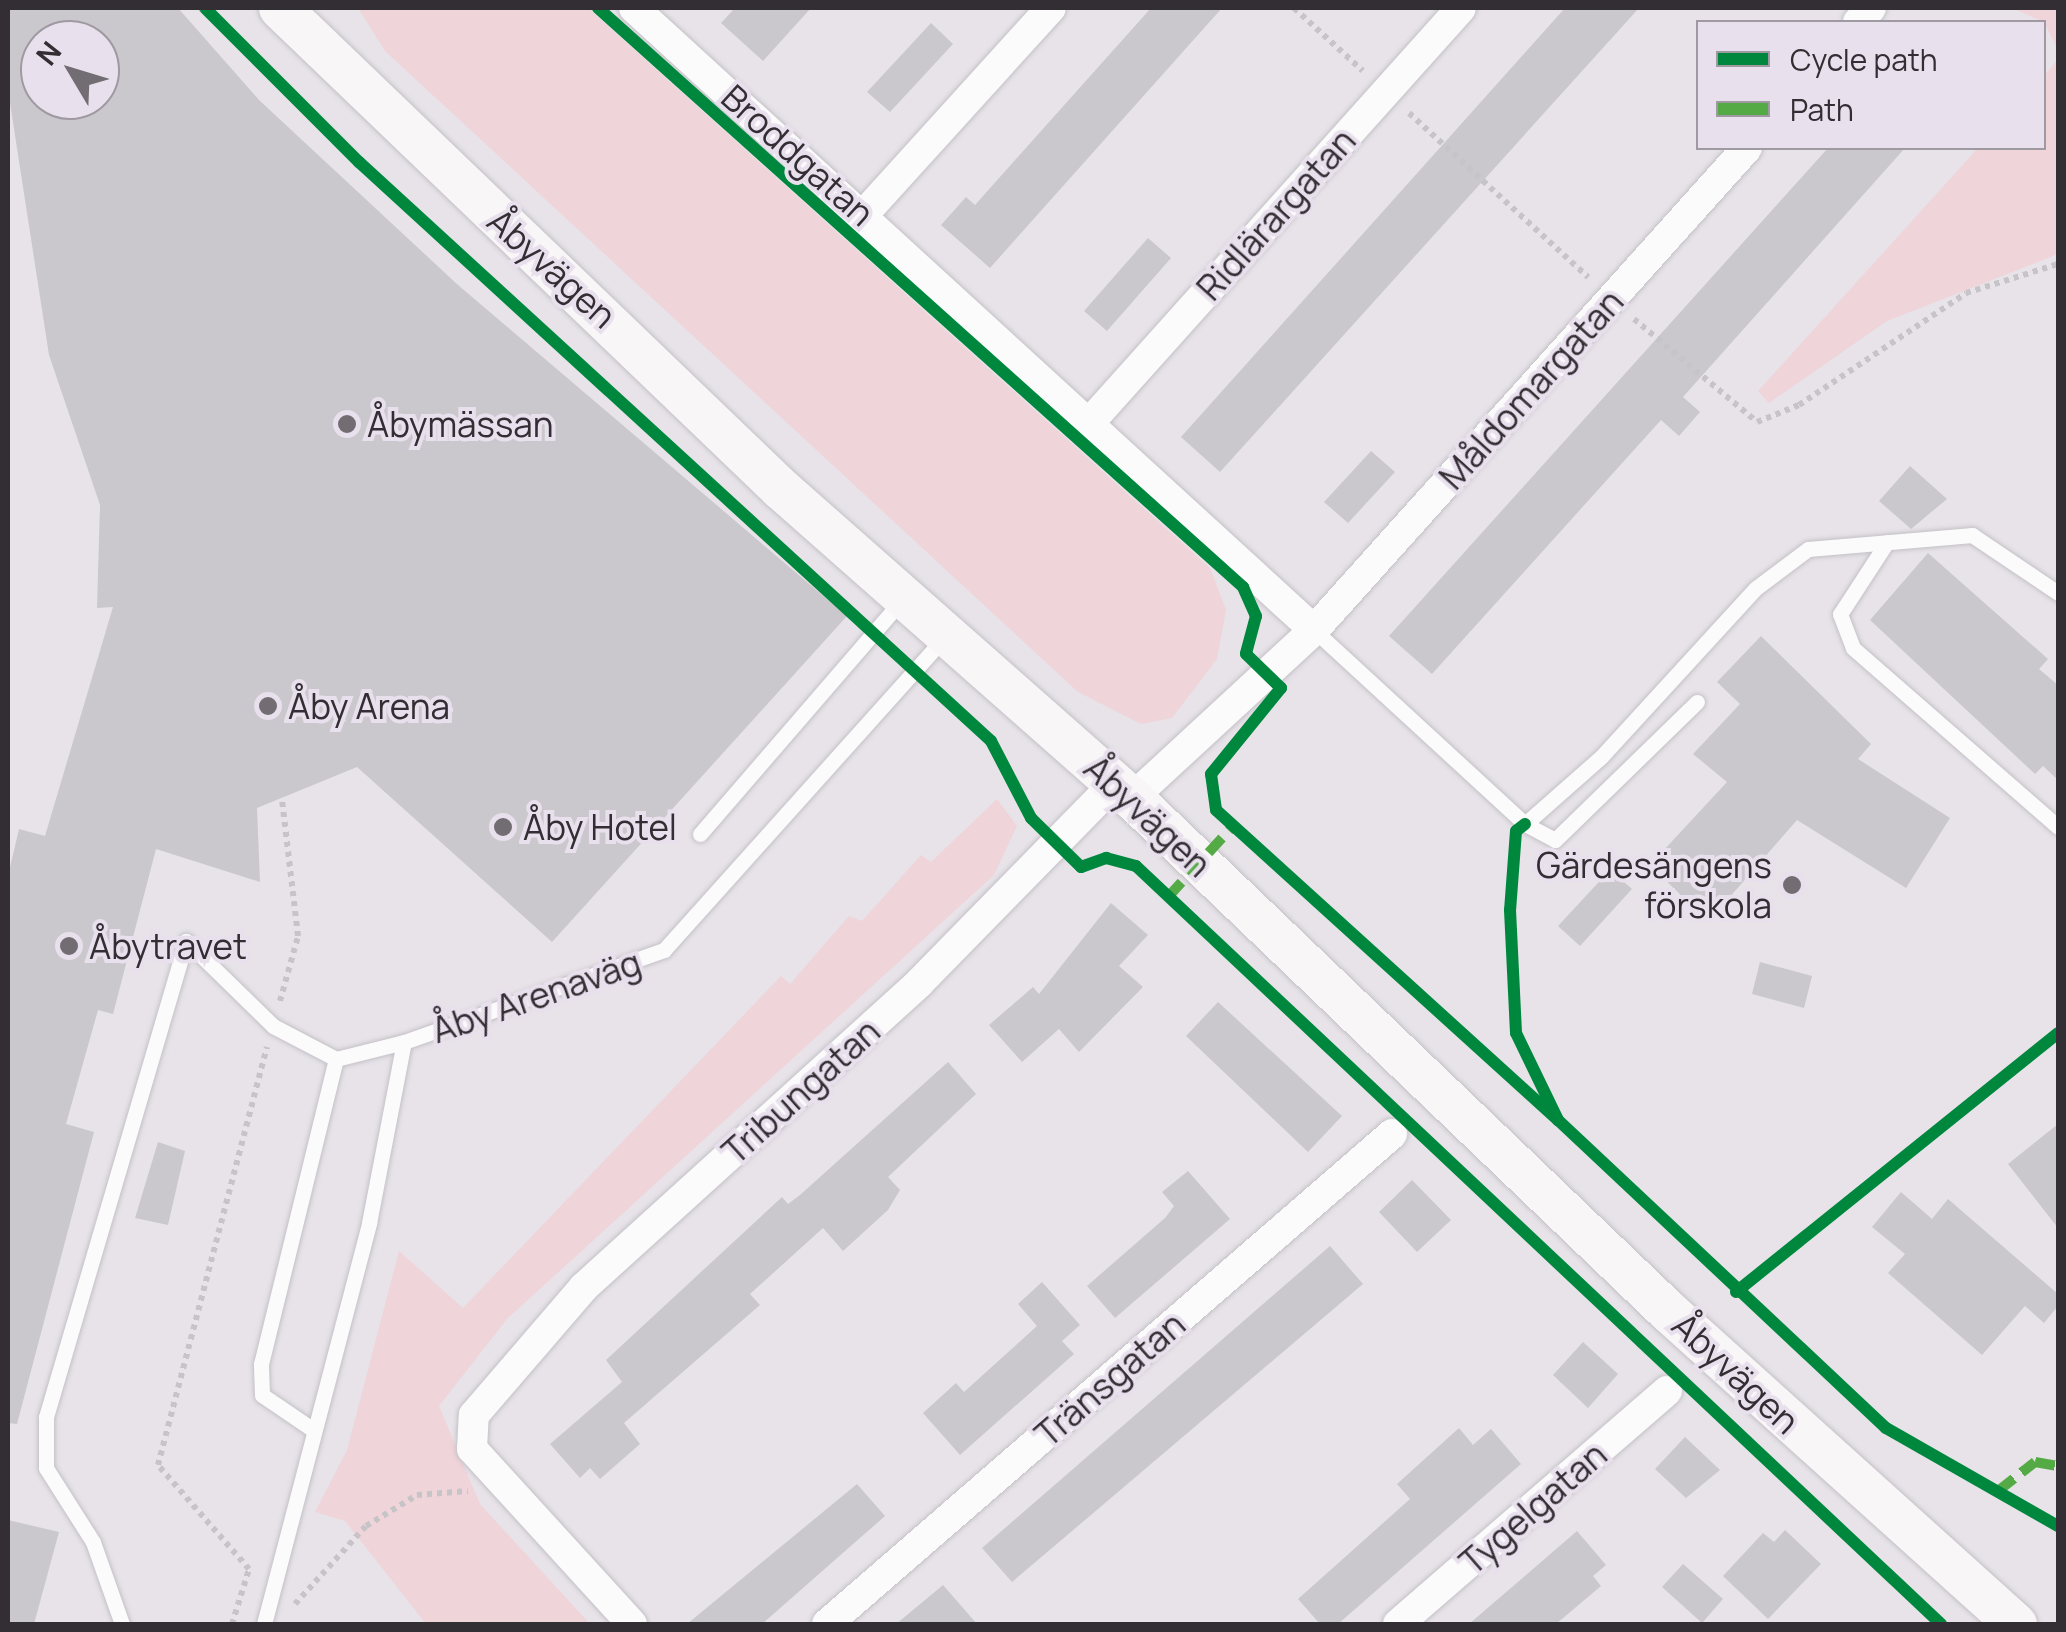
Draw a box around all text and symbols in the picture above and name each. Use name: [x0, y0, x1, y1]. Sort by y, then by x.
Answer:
north arrow: [20, 20, 120, 120]
legend: [1696, 20, 2046, 150]
text: N: [27, 33, 69, 72]
text: Cycle path: [1790, 39, 1938, 80]
street label: Broddgatan: [713, 76, 883, 234]
text: Path: [1790, 89, 1854, 130]
street label: Ridlärargatan: [1188, 120, 1364, 308]
street label: Åbyvägen: [479, 200, 625, 336]
street label: Måldomargatan: [1430, 281, 1632, 497]
place label: Åbymässan: [367, 403, 554, 445]
marker: Åbymässan: [336, 413, 358, 435]
place label: Åby Arena: [288, 685, 450, 727]
marker: Åby Arena: [257, 695, 279, 717]
street label: Åbyvägen: [1076, 747, 1220, 885]
place label: Åby Hotel: [523, 806, 677, 848]
marker: Åby Hotel: [492, 816, 514, 838]
place label: Gärdesängens förskola: [1536, 844, 1772, 926]
marker: Gärdesängens förskola: [1781, 874, 1803, 896]
place label: Åbytravet: [89, 925, 247, 967]
marker: Åbytravet: [58, 935, 80, 957]
street label: Åby Arenaväg: [426, 941, 646, 1051]
street label: Tribungatan: [714, 1010, 888, 1172]
street label: Tränsgatan: [1027, 1303, 1193, 1455]
street label: Åbyvägen: [1664, 1304, 1808, 1442]
street label: Tygelgatan: [1451, 1433, 1615, 1583]

